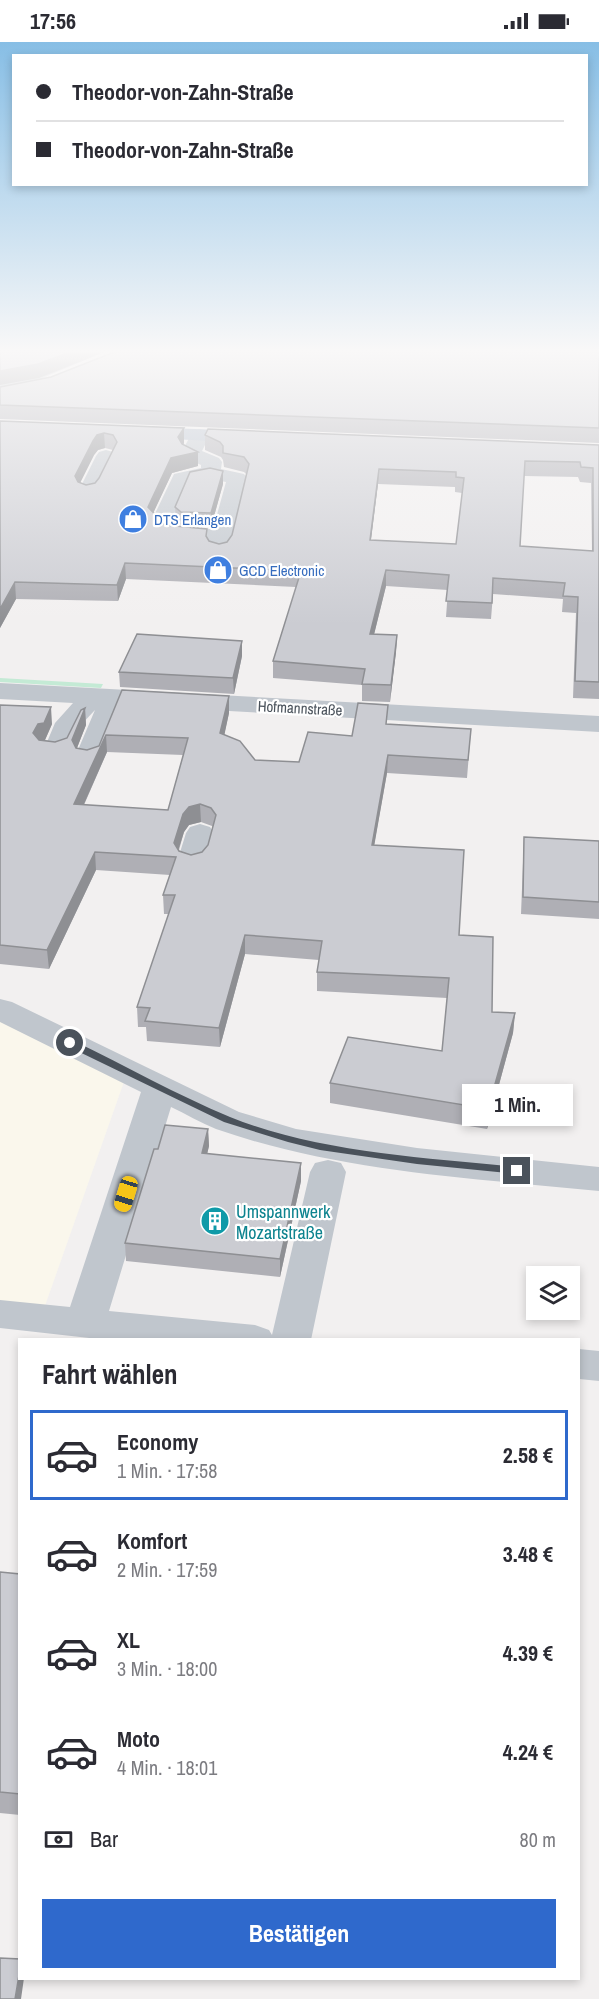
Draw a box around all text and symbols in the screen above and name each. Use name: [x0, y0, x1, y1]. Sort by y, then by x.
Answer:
text: 17:56: [30, 6, 76, 36]
text: Theodor-von-Zahn-Straße: [72, 77, 294, 107]
text: Theodor-von-Zahn-Straße: [72, 135, 294, 165]
shop icon: DTS Erlangen: [117, 503, 149, 535]
place label: DTS Erlangen: [154, 509, 231, 530]
shop icon: GCD Electronic: [202, 554, 234, 586]
place label: GCD Electronic: [239, 560, 324, 581]
street label: Hofmannstraße: [257, 695, 343, 721]
route start: [56, 1029, 83, 1056]
callout: 1 Min.: [462, 1084, 572, 1126]
text: 1 Min.: [494, 1091, 541, 1118]
route end: [503, 1157, 530, 1184]
car: [112, 1174, 140, 1214]
place label: Umspannwerk Mozartstraße: [236, 1199, 331, 1245]
building icon: Umspannwerk Mozartstraße: [199, 1205, 231, 1237]
map controls: [526, 1266, 580, 1320]
button: layers: [526, 1266, 580, 1320]
text: Fahrt wählen: [42, 1356, 178, 1392]
text: Economy: [117, 1427, 198, 1457]
icon: car: [45, 1428, 99, 1482]
text: 2.58 €: [503, 1440, 553, 1470]
text: 1 Min. · 17:58: [117, 1457, 217, 1484]
text: Komfort: [117, 1526, 187, 1556]
icon: car: [45, 1527, 99, 1581]
text: 3.48 €: [503, 1539, 553, 1569]
text: 2 Min. · 17:59: [117, 1556, 217, 1583]
text: XL: [117, 1625, 140, 1655]
icon: car: [45, 1626, 99, 1680]
text: 4.39 €: [503, 1638, 553, 1668]
text: 3 Min. · 18:00: [117, 1655, 217, 1682]
text: Moto: [117, 1724, 160, 1754]
icon: car: [45, 1725, 99, 1779]
text: 4.24 €: [503, 1737, 553, 1767]
text: 4 Min. · 18:01: [117, 1754, 217, 1781]
icon: cash: [42, 1823, 75, 1856]
text: Bar: [90, 1824, 118, 1854]
text: 80 m: [520, 1826, 556, 1853]
button: Bestätigen: [42, 1899, 556, 1968]

